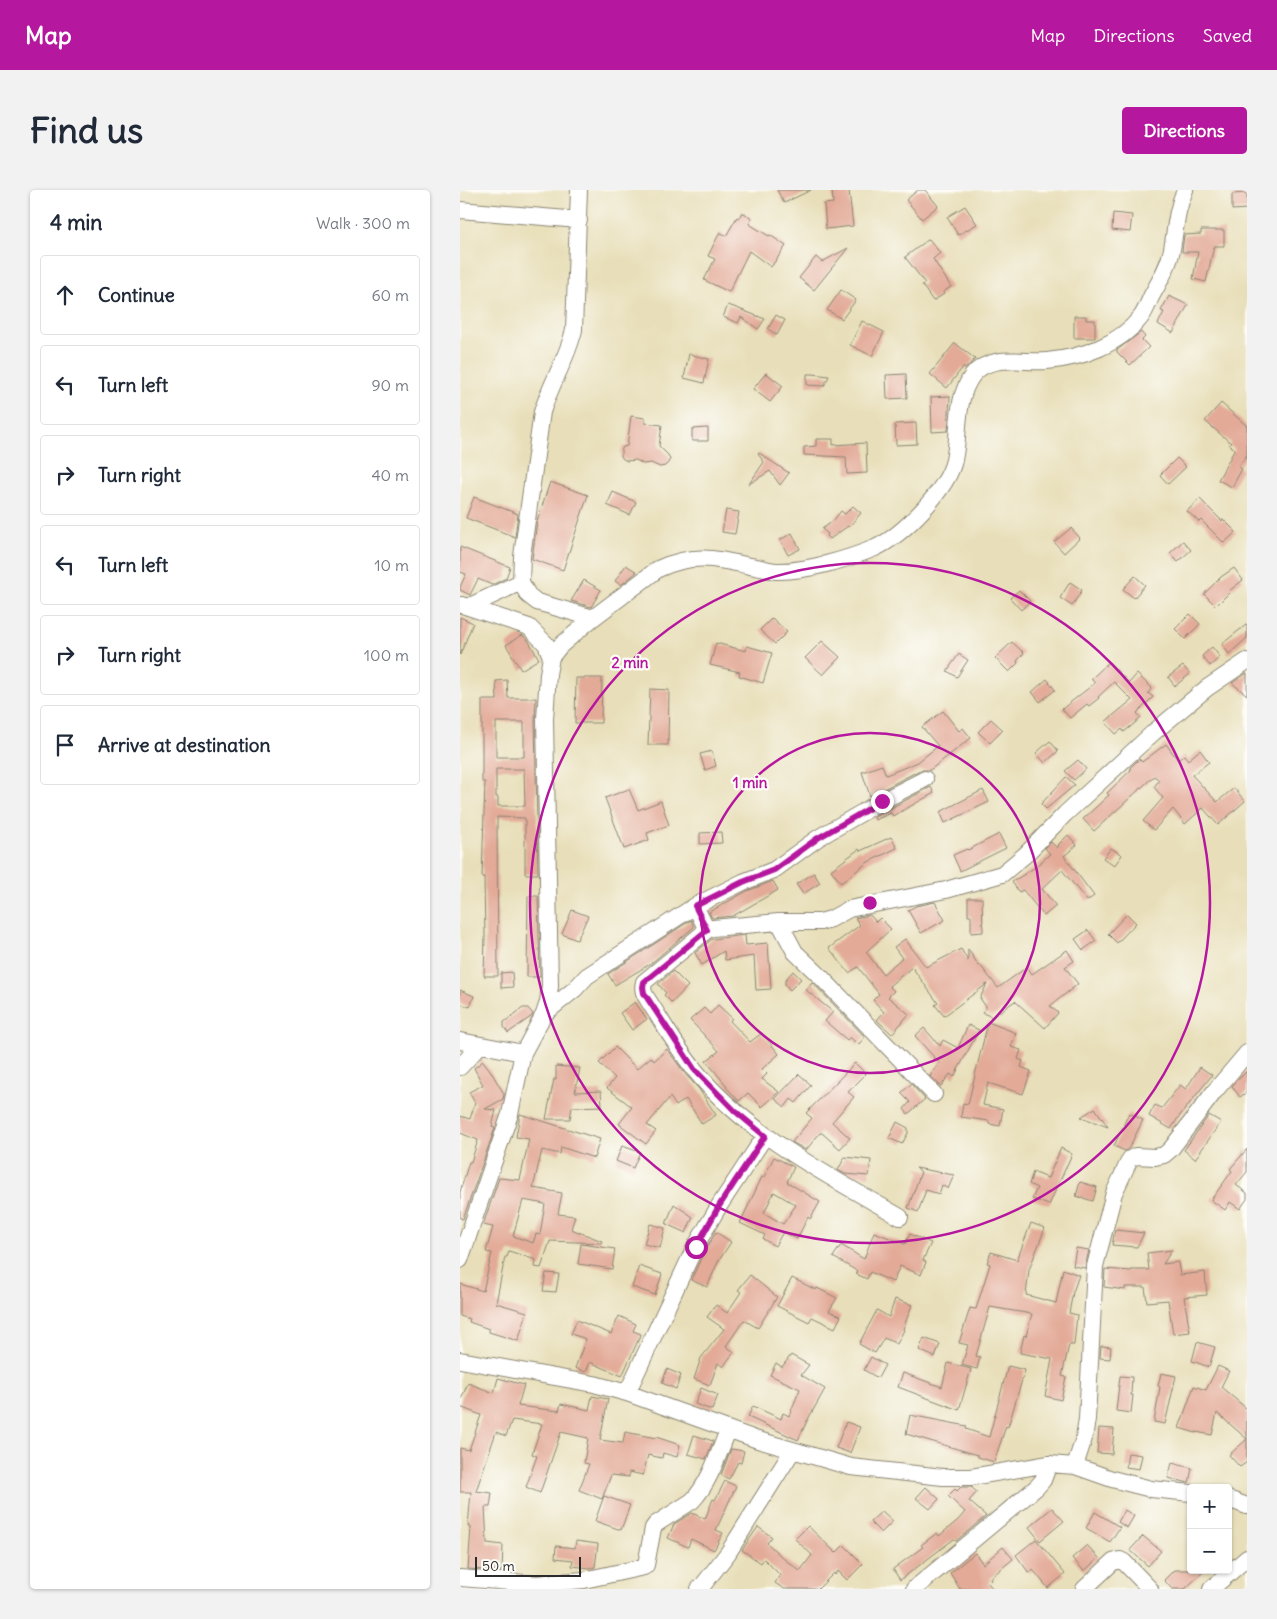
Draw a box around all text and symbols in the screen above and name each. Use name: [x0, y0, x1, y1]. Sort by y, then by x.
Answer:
text: Map: [25, 20, 72, 50]
text: Map: [1030, 24, 1065, 47]
text: Directions: [1093, 24, 1175, 47]
text: Saved: [1203, 24, 1252, 47]
button: Directions: [1122, 107, 1247, 154]
text: Find us: [30, 108, 143, 152]
text: 4 min: [50, 209, 102, 236]
text: Walk · 300 m: [316, 213, 410, 233]
icon: ahead: [51, 281, 79, 309]
text: Continue: [98, 283, 175, 307]
text: 60 m: [371, 285, 409, 305]
icon: left: [51, 371, 79, 399]
text: Turn left: [98, 373, 168, 397]
text: 90 m: [371, 375, 409, 395]
icon: right: [51, 461, 79, 489]
text: Turn right: [98, 463, 181, 487]
text: 40 m: [371, 465, 409, 485]
icon: left: [51, 551, 79, 579]
text: Turn left: [98, 553, 168, 577]
text: 10 m: [374, 555, 409, 575]
icon: right: [51, 641, 79, 669]
text: Turn right: [98, 643, 181, 667]
text: 100 m: [364, 645, 409, 665]
text: 2 min: [612, 653, 649, 672]
icon: arrive: [51, 731, 79, 759]
text: Arrive at destination: [98, 733, 271, 757]
text: 1 min: [733, 773, 768, 792]
route end: [871, 790, 894, 813]
centre of rings: [861, 894, 879, 912]
route start: [685, 1236, 708, 1259]
map controls: [1187, 1484, 1232, 1574]
button: +: [1187, 1484, 1232, 1529]
button: −: [1187, 1529, 1232, 1574]
scale bar: [475, 1554, 581, 1577]
text: 50 m: [482, 1557, 515, 1575]

